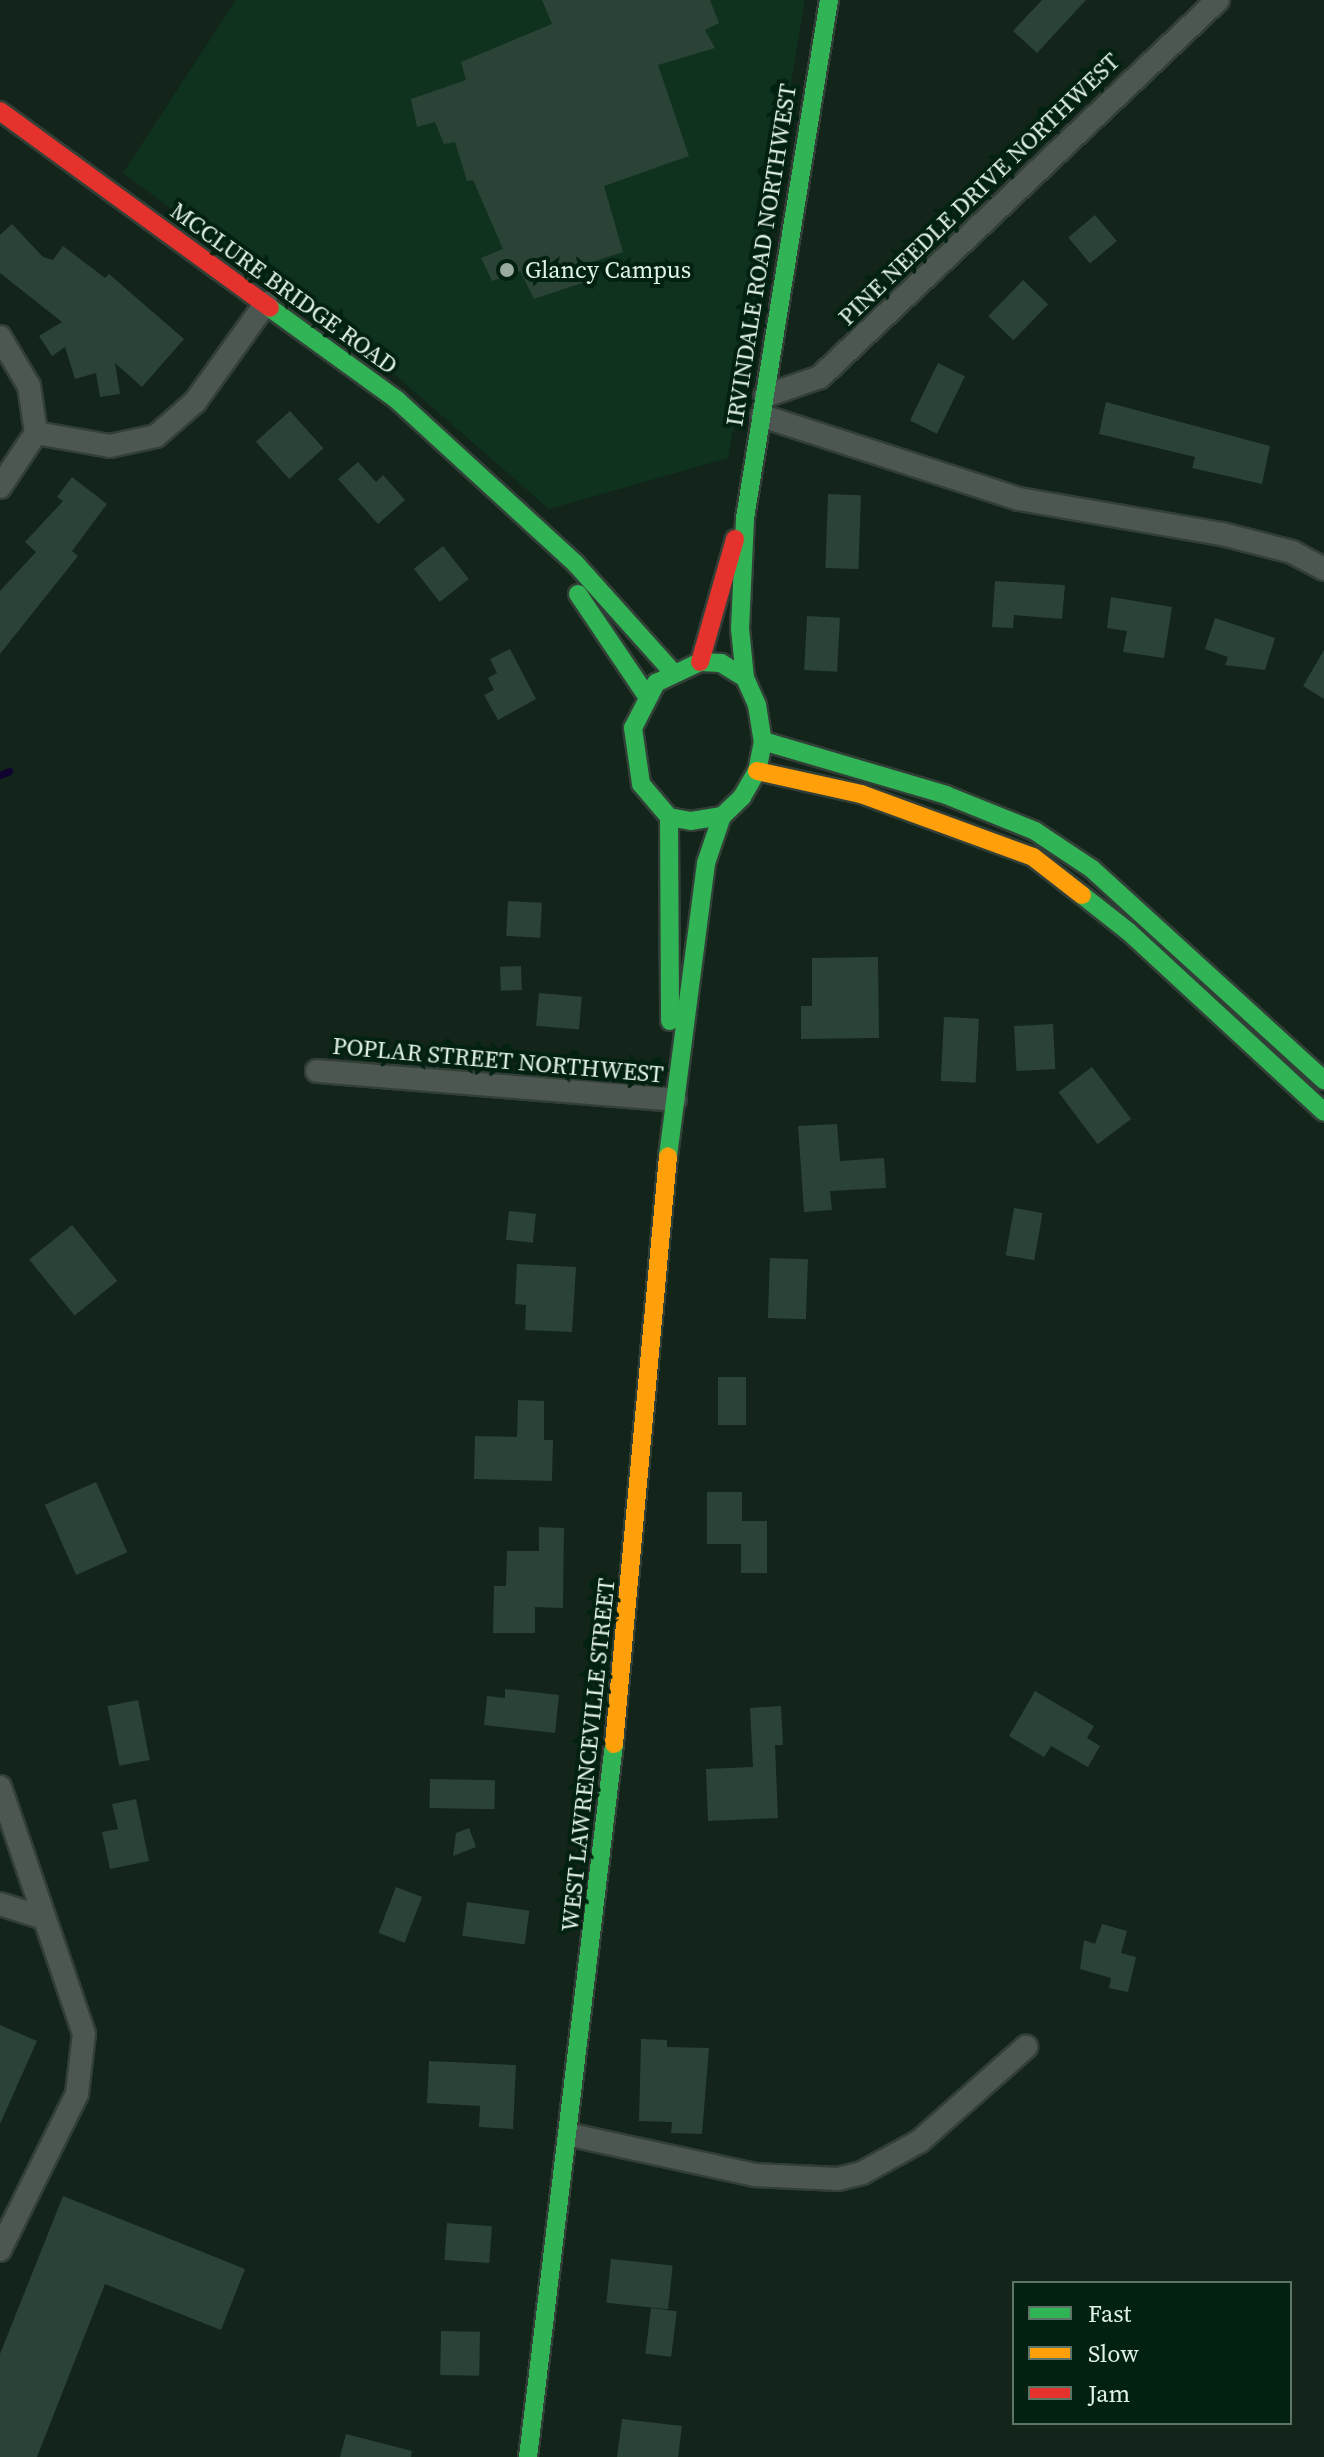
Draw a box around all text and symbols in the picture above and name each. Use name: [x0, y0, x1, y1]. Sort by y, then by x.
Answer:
street label: PINE NEEDLE DRIVE NORTHWEST: [832, 47, 1126, 331]
street label: IRVINDALE ROAD NORTHWEST: [720, 82, 802, 428]
street label: MCCLURE BRIDGE ROAD: [165, 196, 403, 380]
place label: Glancy Campus: [525, 256, 691, 284]
marker: Glancy Campus: [496, 259, 518, 281]
street label: POPLAR STREET NORTHWEST: [331, 1031, 665, 1089]
street label: WEST LAWRENCEVILLE STREET: [555, 1577, 621, 1933]
legend: [1012, 2281, 1292, 2425]
text: Fast: [1088, 2297, 1131, 2330]
text: Slow: [1088, 2337, 1139, 2370]
text: Jam: [1088, 2377, 1130, 2410]

